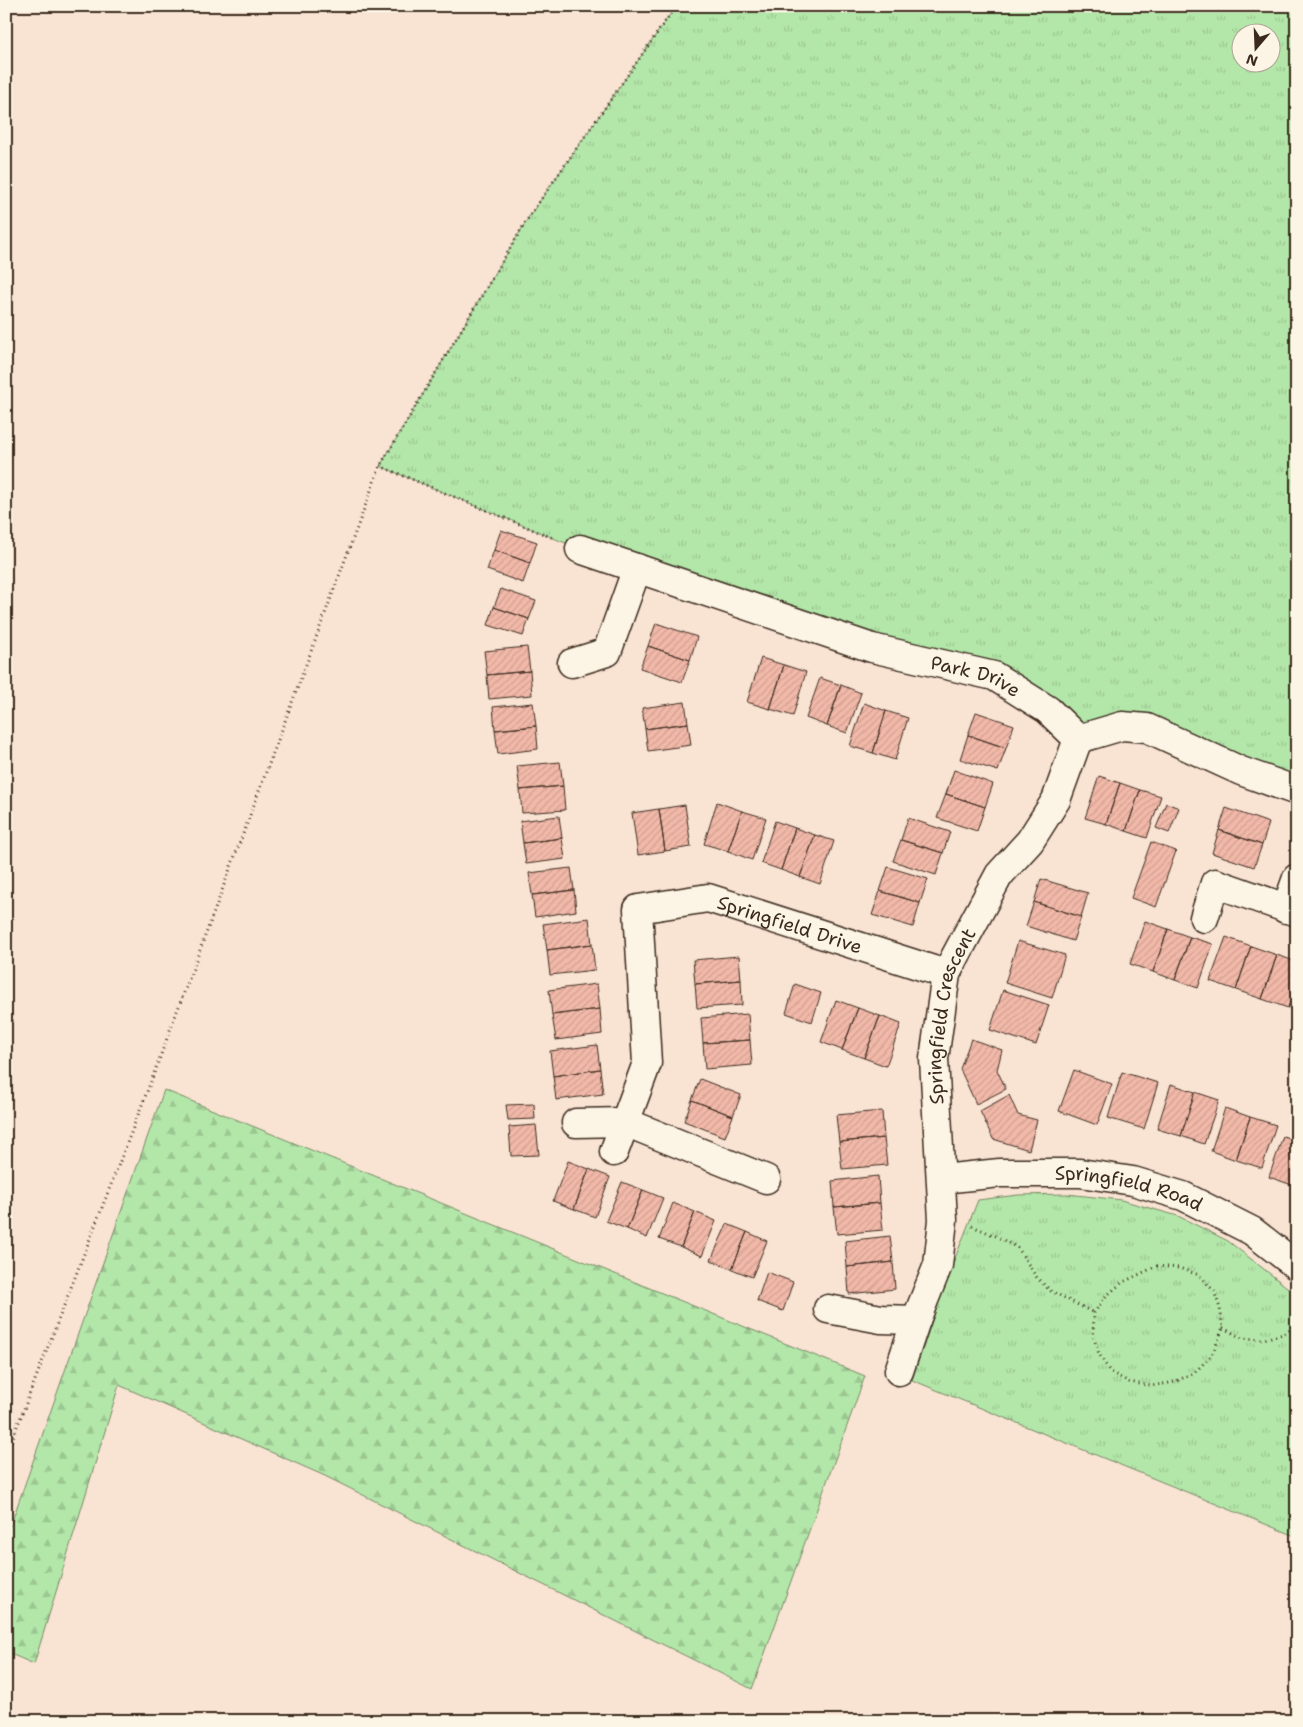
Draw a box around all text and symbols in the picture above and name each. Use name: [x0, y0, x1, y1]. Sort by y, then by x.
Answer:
north arrow: [1230, 22, 1280, 72]
text: N: [1244, 50, 1260, 71]
street label: Park Drive: [928, 649, 1026, 702]
street label: Springfield Drive: [714, 889, 866, 959]
street label: Springfield Crescent: [922, 923, 981, 1105]
street label: Springfield Road: [1055, 1161, 1207, 1217]

